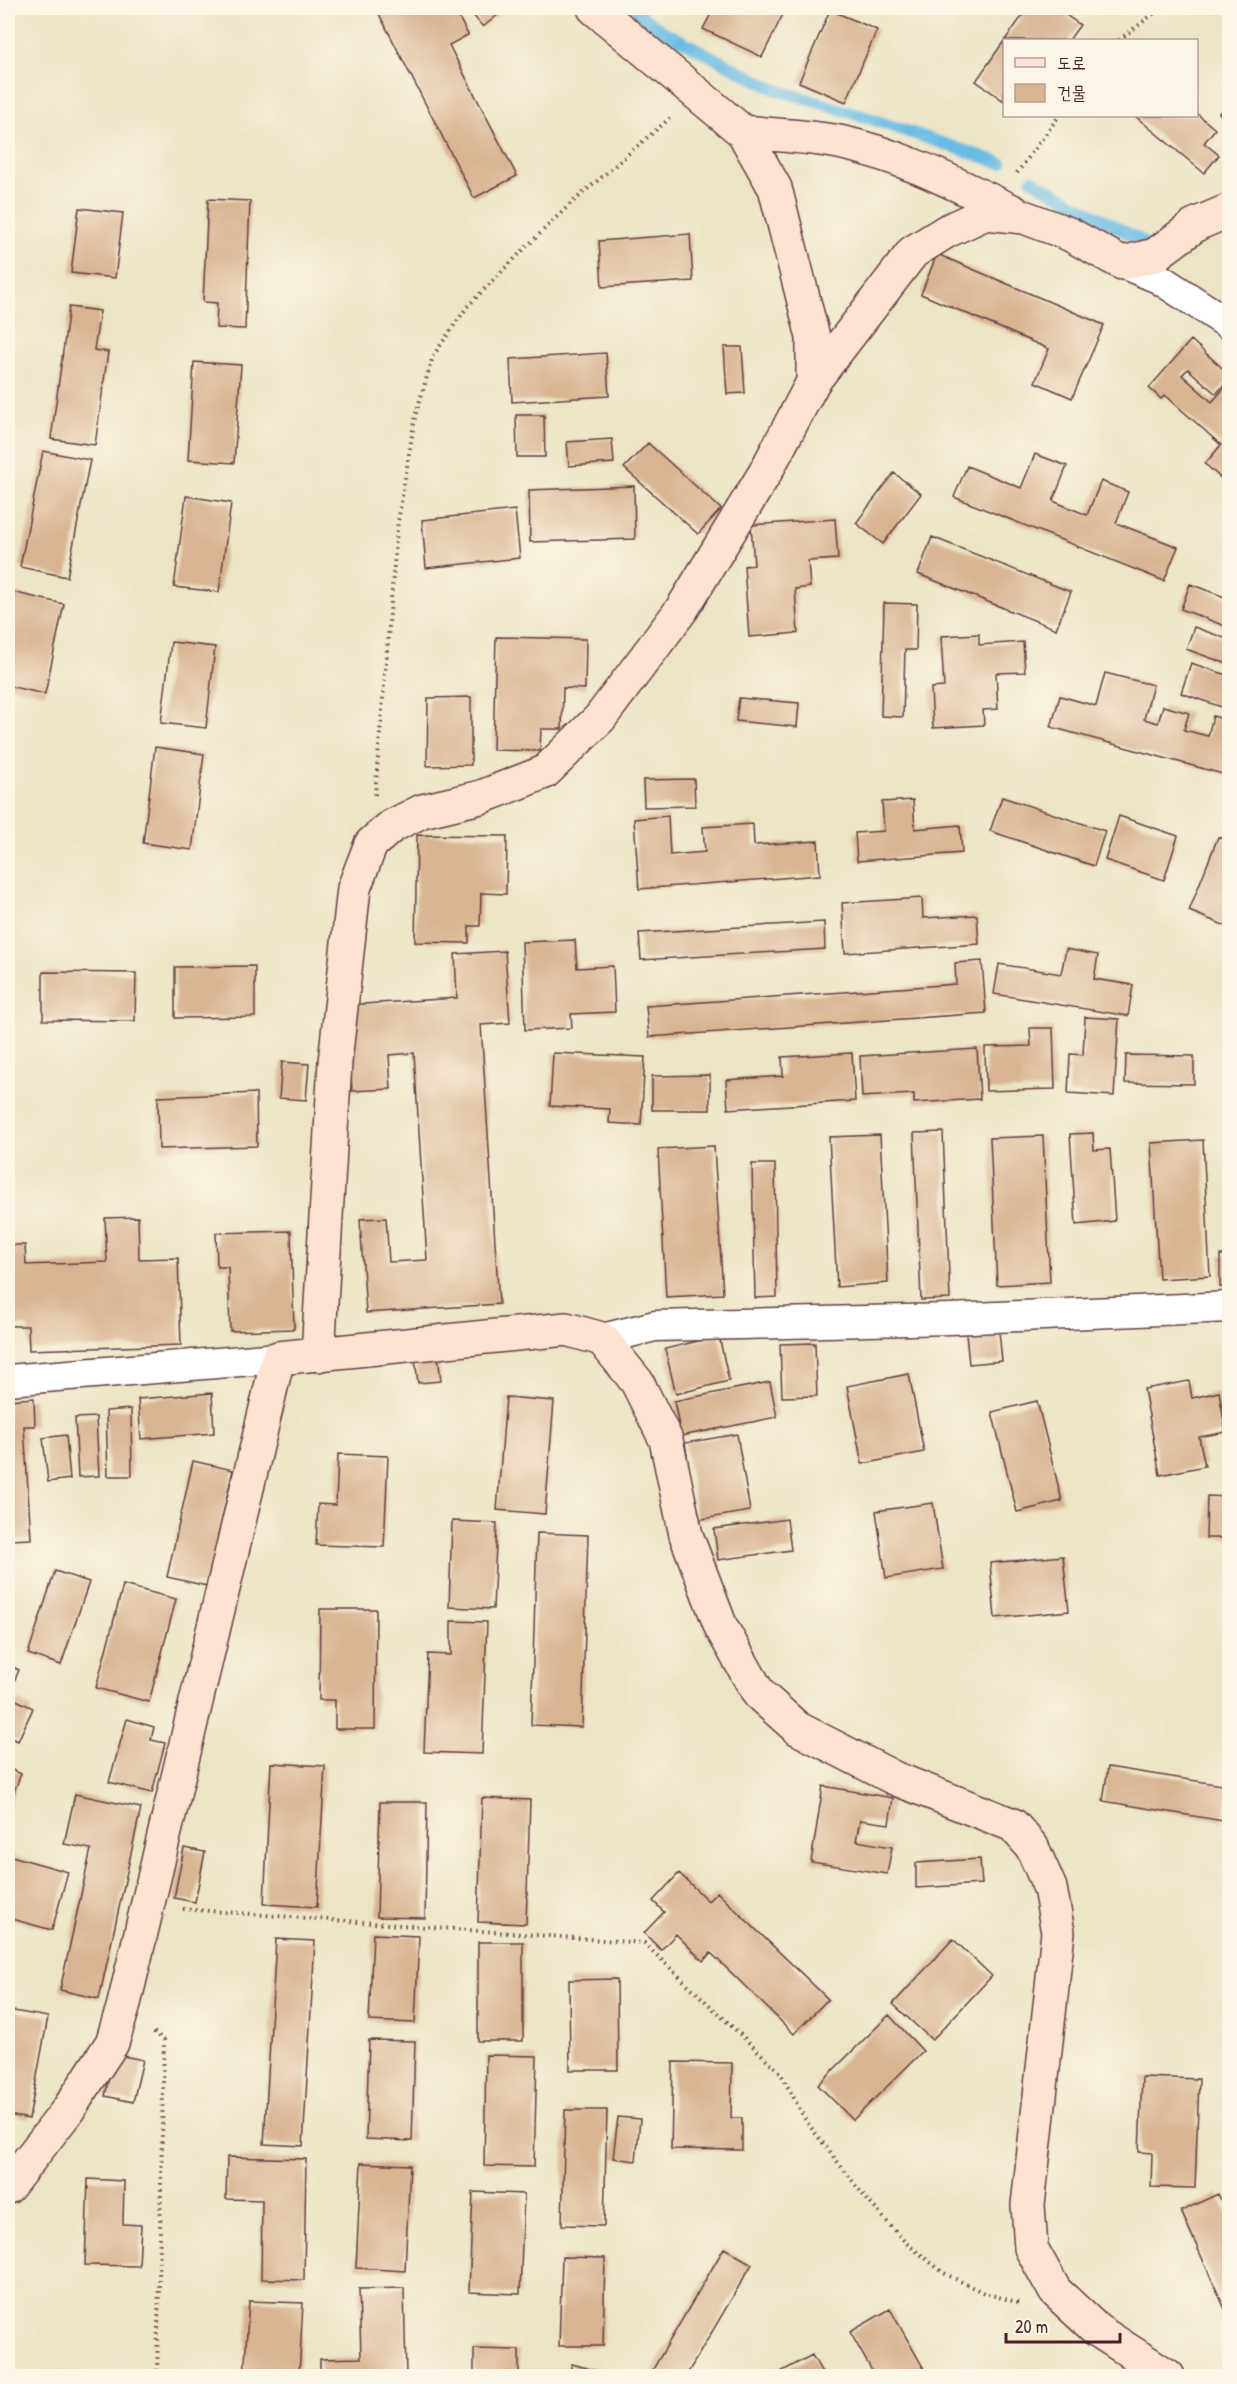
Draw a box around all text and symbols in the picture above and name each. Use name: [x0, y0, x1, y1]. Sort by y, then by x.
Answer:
legend: [1003, 39, 1198, 117]
text: 도로: [1057, 50, 1086, 75]
text: 건물: [1057, 80, 1086, 105]
scale bar: [1006, 2306, 1120, 2344]
text: 20 m: [1015, 2314, 1048, 2339]

